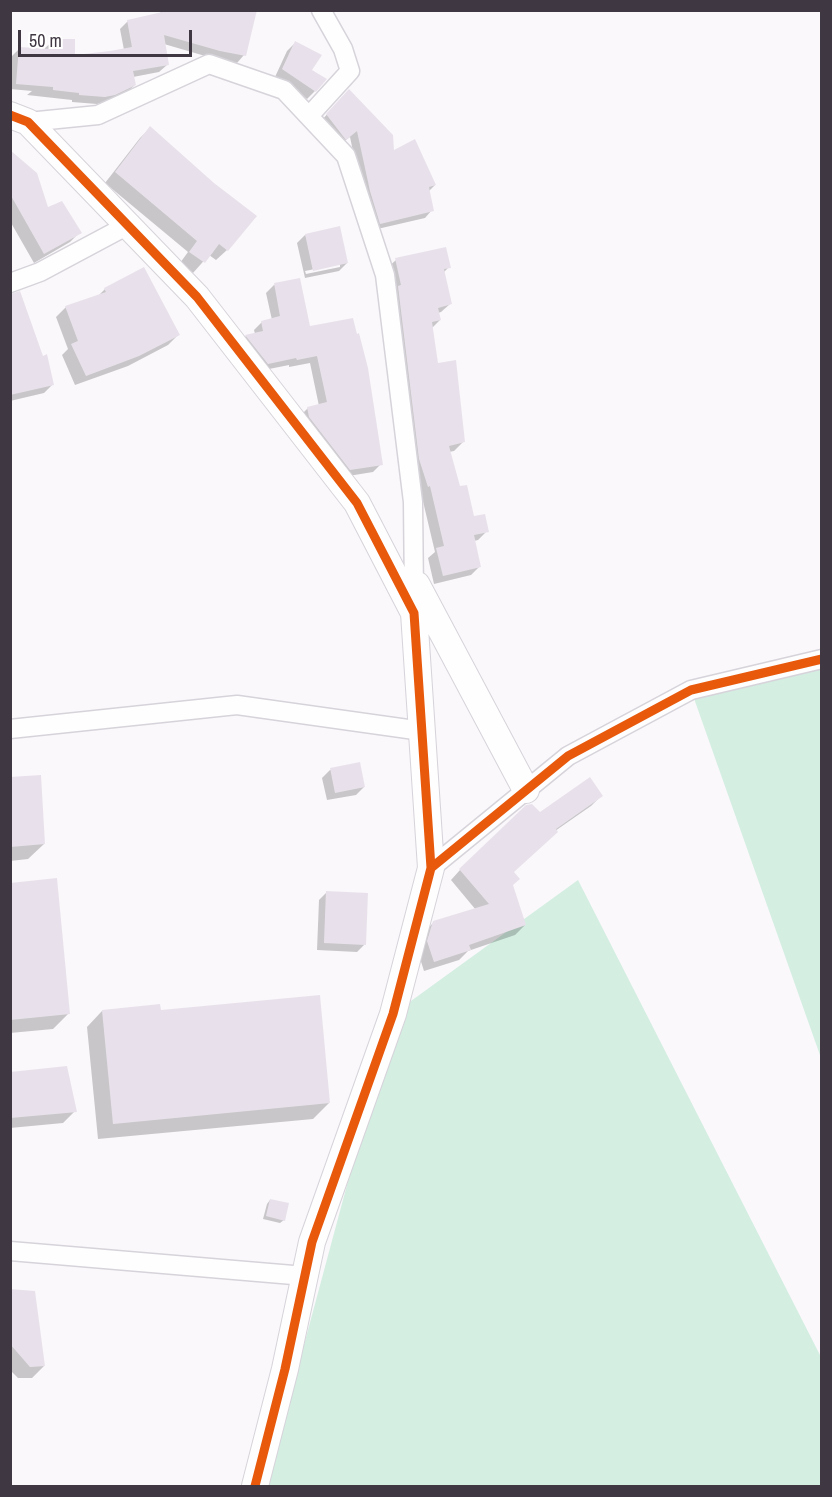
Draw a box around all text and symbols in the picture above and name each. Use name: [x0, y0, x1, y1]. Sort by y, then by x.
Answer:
scale bar: [21, 18, 195, 56]
text: 50 m: [29, 28, 62, 53]

